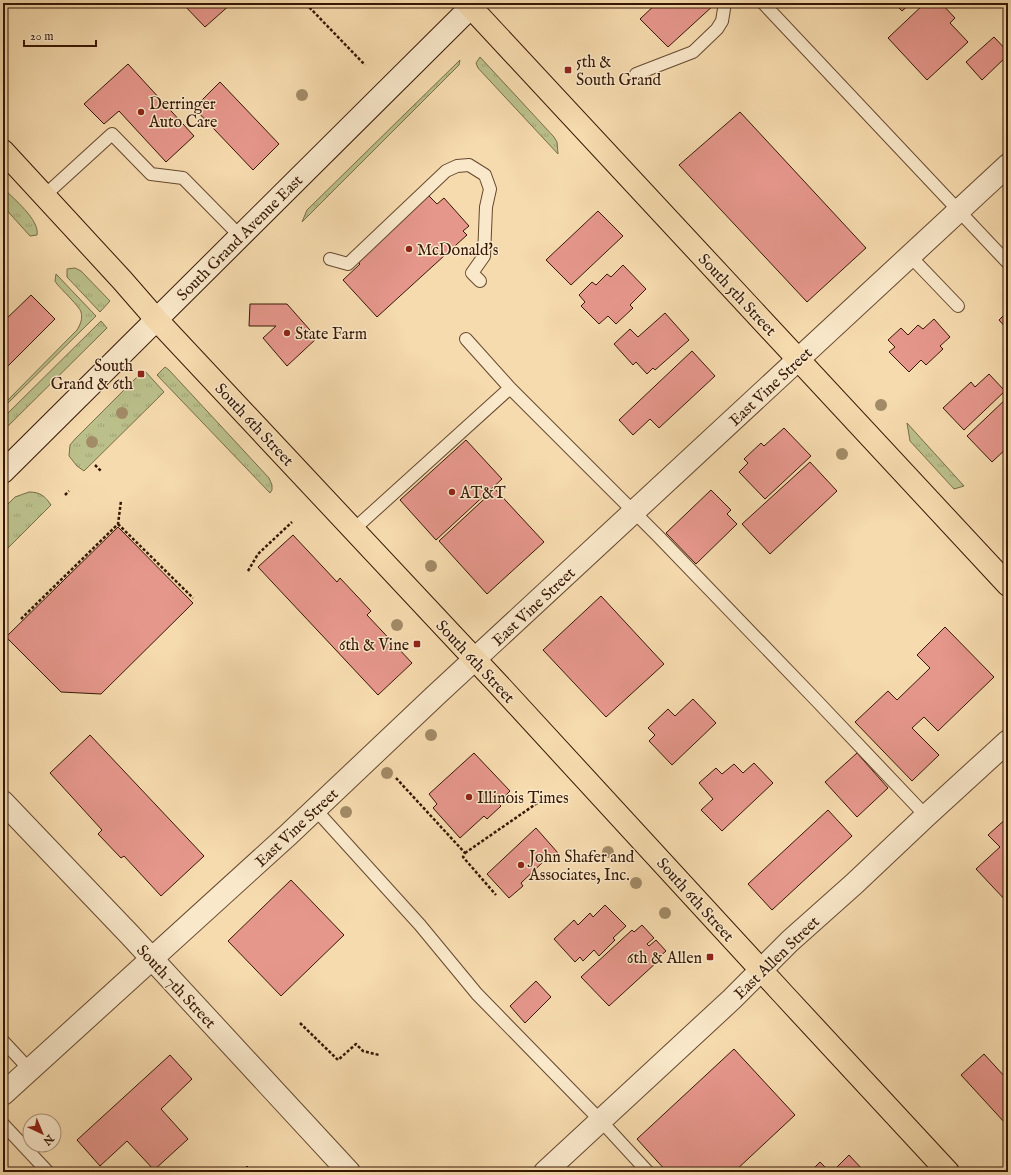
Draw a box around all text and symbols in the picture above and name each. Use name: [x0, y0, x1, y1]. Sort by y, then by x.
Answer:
scale bar: [24, 22, 96, 48]
text: 20 m: [30, 29, 53, 44]
place label: 5th & South Grand: [576, 53, 662, 91]
marker: 5th & South Grand: [563, 65, 573, 75]
place label: Derringer Auto Care: [148, 95, 217, 133]
marker: Derringer Auto Care: [136, 107, 146, 117]
street label: South Grand Avenue East: [173, 171, 308, 306]
place label: McDonald's: [417, 241, 499, 261]
marker: McDonald's: [404, 244, 414, 254]
street label: South 5th Street: [693, 250, 780, 341]
place label: State Farm: [295, 325, 367, 345]
marker: State Farm: [282, 328, 292, 338]
street label: East Vine Street: [726, 344, 817, 431]
place label: South Grand & 6th: [51, 357, 133, 395]
marker: South Grand & 6th: [136, 369, 146, 379]
street label: South 6th Street: [210, 380, 298, 472]
place label: AT&T: [459, 484, 506, 504]
marker: AT&T: [447, 487, 457, 497]
street label: East Vine Street: [489, 564, 580, 651]
street label: South 6th Street: [431, 617, 519, 709]
place label: 6th & Vine: [339, 636, 409, 656]
marker: 6th & Vine: [412, 639, 422, 649]
street label: East Vine Street: [252, 785, 343, 872]
place label: Illinois Times: [477, 789, 569, 809]
marker: Illinois Times: [464, 792, 474, 802]
place label: John Shafer and Associates, Inc.: [527, 848, 635, 886]
street label: South 6th Street: [651, 854, 738, 947]
marker: John Shafer and Associates, Inc.: [516, 860, 526, 870]
street label: East Allen Street: [730, 912, 825, 1004]
street label: South 7th Street: [132, 941, 220, 1034]
place label: 6th & Allen: [627, 949, 702, 969]
marker: 6th & Allen: [705, 952, 715, 962]
north arrow: [22, 1113, 62, 1153]
text: N: [40, 1130, 57, 1148]

